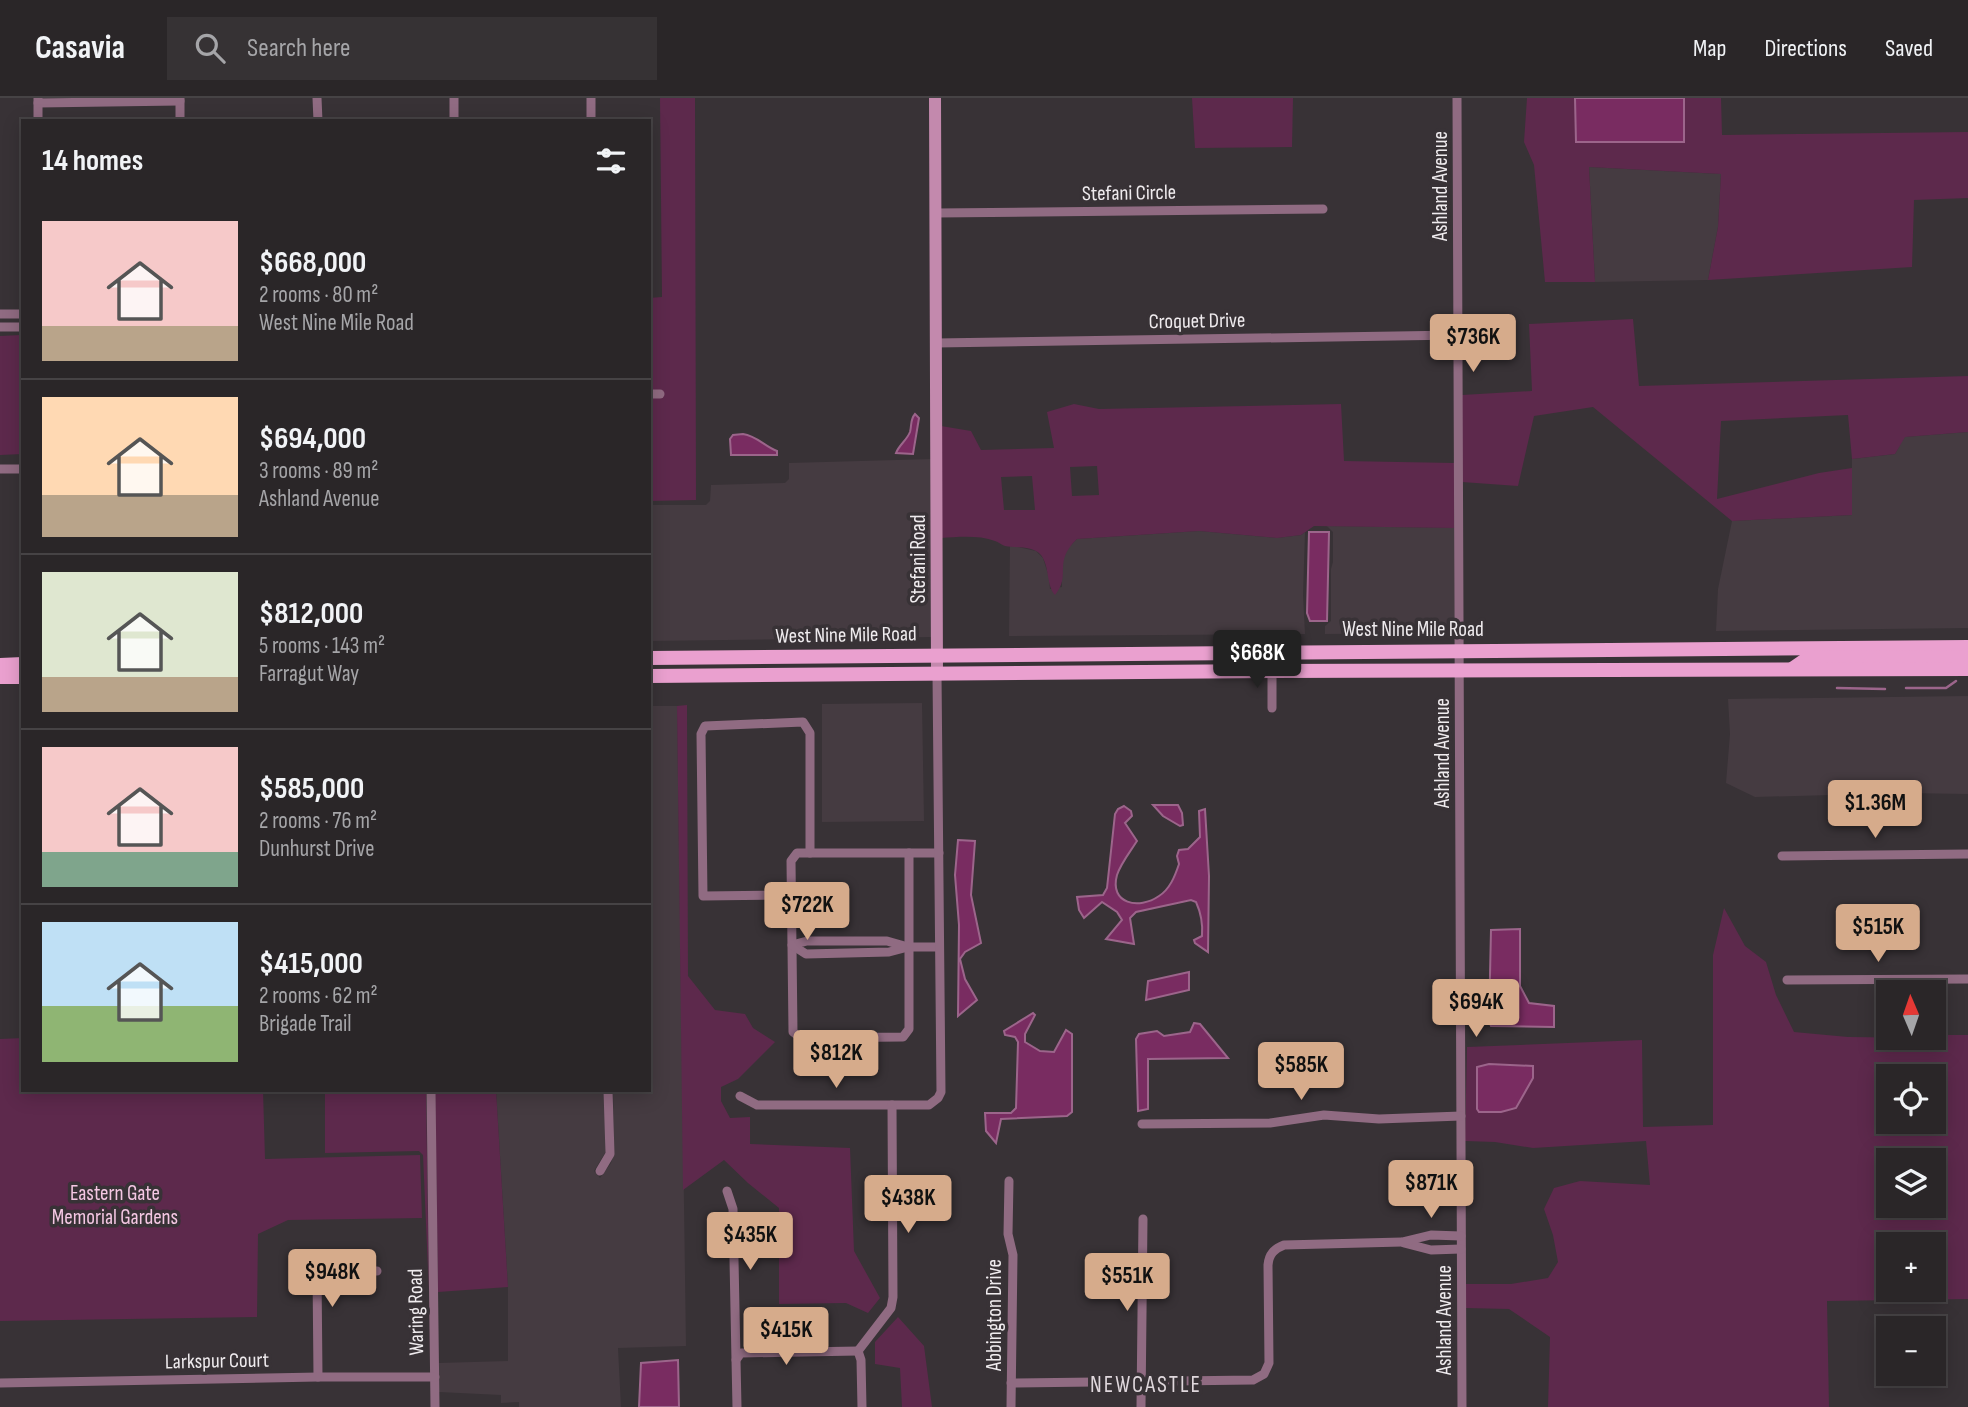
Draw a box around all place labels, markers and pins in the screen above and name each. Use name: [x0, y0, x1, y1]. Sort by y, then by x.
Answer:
pin: $736K: [1424, 314, 1522, 374]
pin: $668K: [1208, 630, 1306, 690]
pin: $1.36M: [1818, 780, 1932, 840]
pin: $722K: [758, 882, 856, 942]
pin: $515K: [1829, 904, 1927, 964]
pin: $694K: [1427, 979, 1525, 1039]
pin: $812K: [787, 1030, 885, 1090]
pin: $585K: [1252, 1042, 1350, 1102]
pin: $871K: [1382, 1160, 1480, 1220]
pin: $438K: [859, 1176, 957, 1235]
pin: $435K: [701, 1212, 799, 1272]
pin: $948K: [283, 1250, 381, 1309]
pin: $551K: [1078, 1254, 1176, 1313]
pin: $415K: [737, 1308, 835, 1367]

